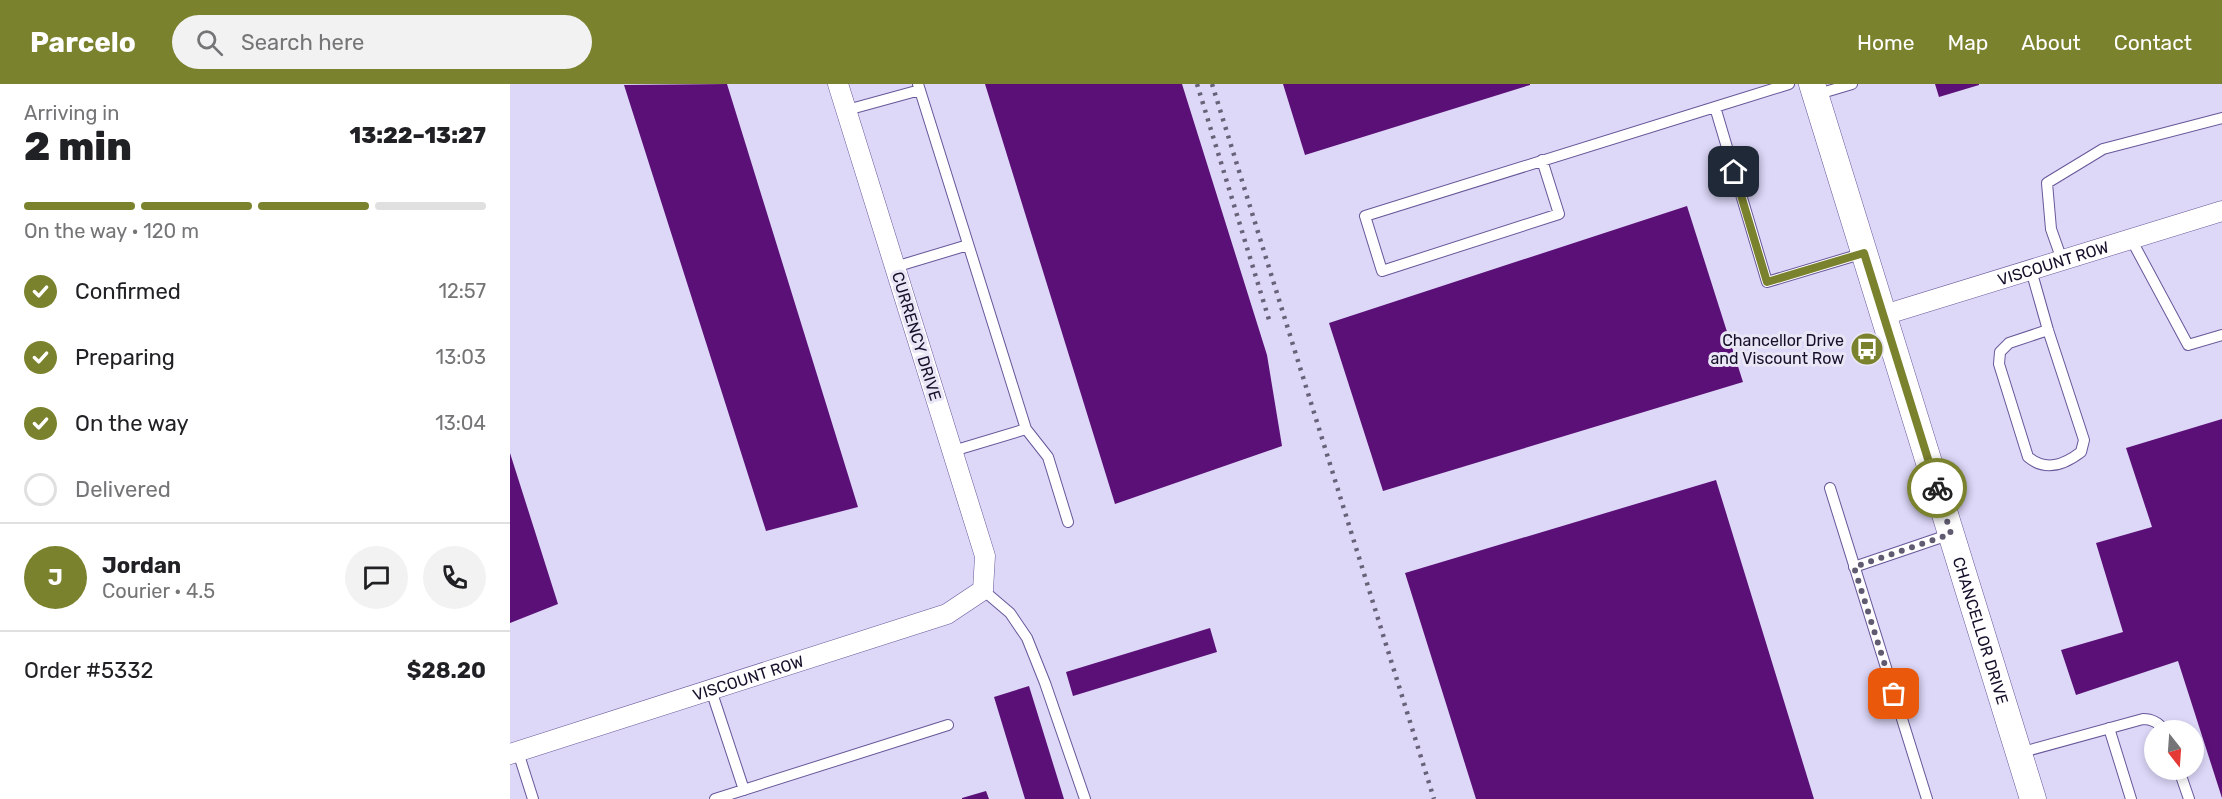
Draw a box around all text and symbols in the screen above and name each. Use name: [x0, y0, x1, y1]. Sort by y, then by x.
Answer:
search box: [172, 15, 592, 69]
text: Parcelo: [30, 26, 136, 59]
icon: search: [193, 26, 226, 59]
text: Search here: [241, 29, 364, 56]
text: Home: [1857, 30, 1914, 55]
text: Map: [1947, 30, 1988, 55]
text: About: [2021, 30, 2081, 55]
text: Contact: [2114, 30, 2192, 55]
text: Arriving in: [24, 101, 119, 125]
text: 13:22–13:27: [350, 122, 486, 149]
text: 2 min: [24, 124, 132, 170]
pin: [1708, 146, 1759, 197]
icon: home: [1717, 155, 1750, 188]
text: On the way · 120 m: [24, 219, 199, 243]
street label: VISCOUNT ROW: [1995, 237, 2111, 289]
street label: CURRENCY DRIVE: [888, 269, 945, 403]
icon: check: [24, 275, 57, 308]
text: Confirmed: [75, 278, 181, 305]
text: 12:57: [438, 279, 486, 303]
place label: Chancellor Drive and Viscount Row: [1710, 331, 1844, 368]
bus stop icon: Chancellor Drive and Viscount Row: [1849, 331, 1885, 367]
icon: check: [24, 341, 57, 374]
text: Preparing: [75, 344, 175, 371]
text: 13:03: [436, 345, 486, 369]
icon: check: [24, 407, 57, 440]
text: On the way: [75, 410, 189, 437]
text: 13:04: [435, 411, 486, 435]
courier: [1907, 458, 1967, 518]
icon: bike: [1921, 472, 1954, 505]
text: Delivered: [75, 476, 171, 503]
button: chat: [345, 546, 408, 609]
button: phone: [423, 546, 486, 609]
text: Jordan: [102, 552, 181, 579]
street label: CHANCELLOR DRIVE: [1949, 554, 2012, 707]
text: J: [48, 564, 63, 591]
text: Courier · 4.5: [102, 579, 215, 603]
street label: VISCOUNT ROW: [690, 651, 806, 705]
text: Order #5332: [24, 657, 153, 684]
text: $28.20: [407, 657, 486, 684]
pin: [1868, 668, 1919, 719]
icon: bag: [1877, 677, 1910, 710]
north arrow: [2144, 720, 2204, 780]
map controls: [2144, 720, 2204, 780]

